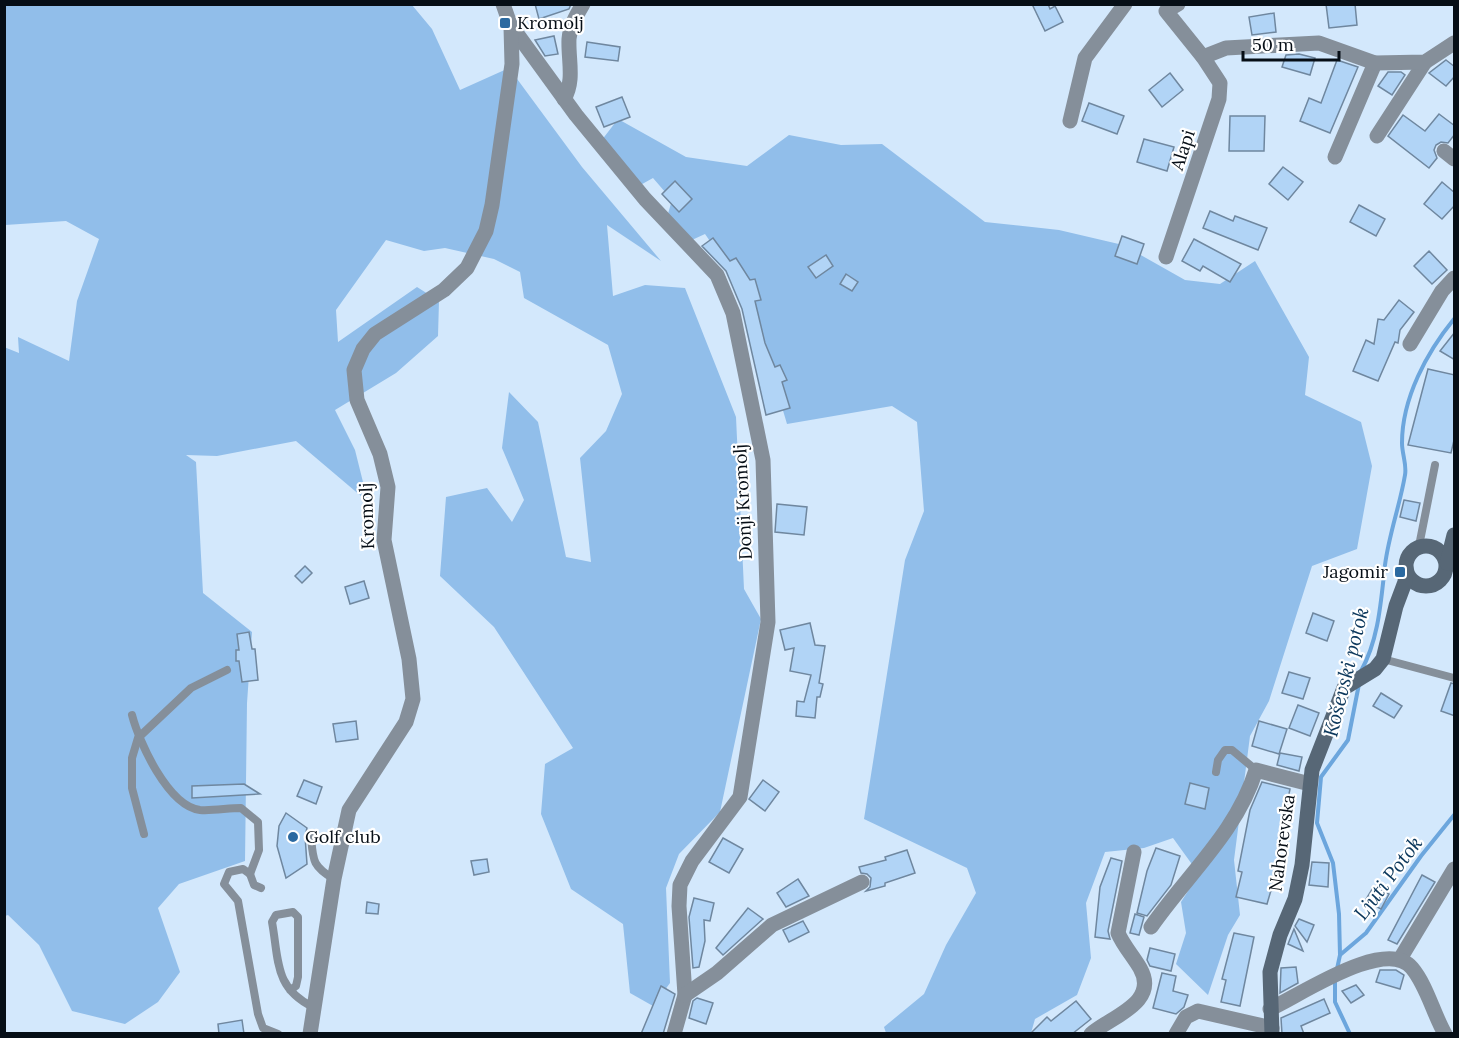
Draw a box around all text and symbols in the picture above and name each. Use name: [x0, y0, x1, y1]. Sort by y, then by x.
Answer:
place label: Kromolj: [517, 11, 584, 34]
marker: Kromolj: [498, 16, 512, 30]
scale bar: [1243, 24, 1339, 62]
text: 50 m: [1252, 33, 1294, 56]
street label: Alapi: [1165, 127, 1200, 174]
street label: Donji Kromolj: [728, 444, 757, 561]
street label: Kromolj: [354, 482, 379, 550]
place label: Jagomir: [1322, 560, 1388, 583]
marker: Jagomir: [1393, 565, 1407, 579]
water label: Koševski potok: [1317, 605, 1374, 739]
street label: Nahorevska: [1263, 793, 1300, 893]
place label: Golf club: [305, 825, 381, 848]
marker: Golf club: [286, 830, 300, 844]
water label: Ljuti Potok: [1348, 831, 1427, 925]

